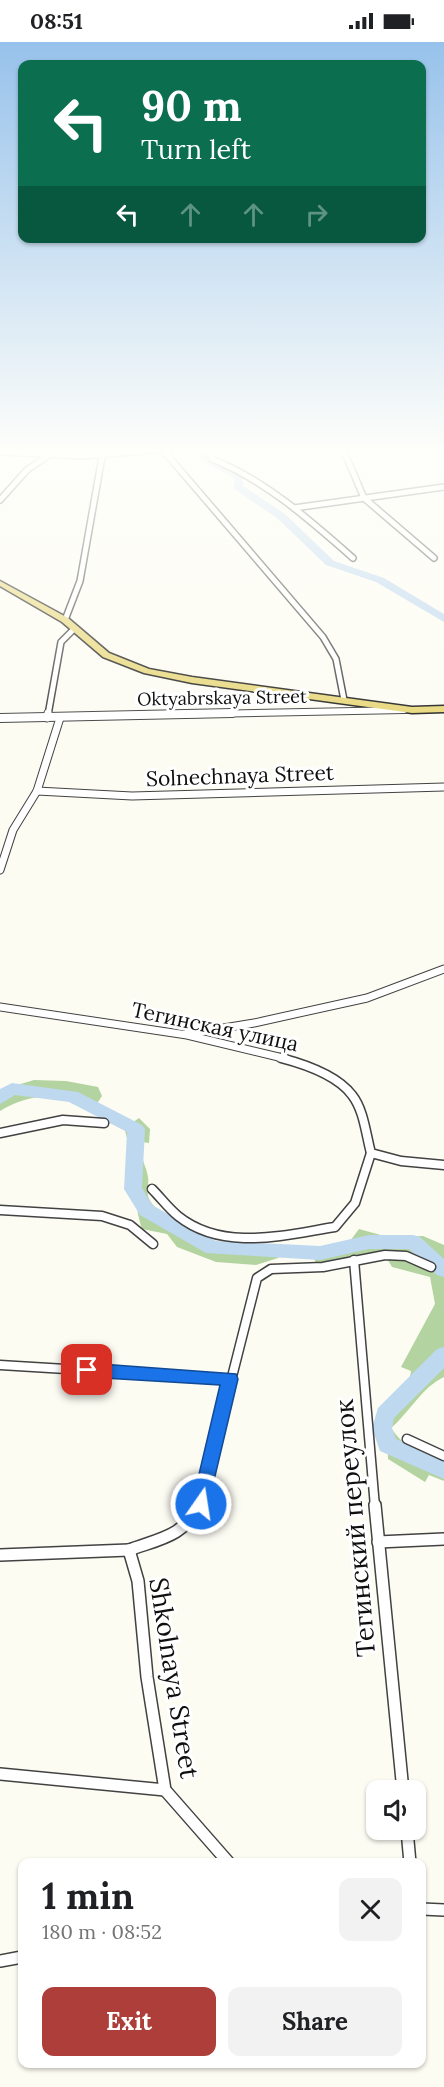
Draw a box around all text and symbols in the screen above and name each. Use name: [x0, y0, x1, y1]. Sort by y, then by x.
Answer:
text: 08:51: [30, 7, 83, 35]
text: 90 m: [141, 79, 242, 133]
icon: left: [42, 84, 120, 162]
text: Turn left: [141, 132, 251, 166]
icon: left: [111, 198, 144, 231]
icon: ahead: [174, 198, 207, 231]
icon: ahead: [237, 198, 270, 231]
icon: right: [300, 198, 333, 231]
street label: Oktyabrskaya Street: [137, 685, 307, 710]
street label: Solnechnaya Street: [146, 759, 335, 792]
street label: Тегинская улица: [129, 996, 301, 1057]
pin: [61, 1344, 112, 1395]
icon: arrive: [70, 1353, 103, 1386]
street label: Тегинский переулок: [327, 1398, 382, 1658]
position arrow: [169, 1472, 233, 1536]
street label: Shkolnaya Street: [142, 1575, 207, 1781]
map controls: [366, 1780, 426, 1840]
button: sound: [366, 1780, 426, 1840]
text: 1 min: [42, 1873, 134, 1919]
button: close: [339, 1878, 402, 1941]
text: 180 m · 08:52: [42, 1919, 162, 1944]
button: Exit: [42, 1987, 216, 2056]
button: Share: [228, 1987, 402, 2056]

